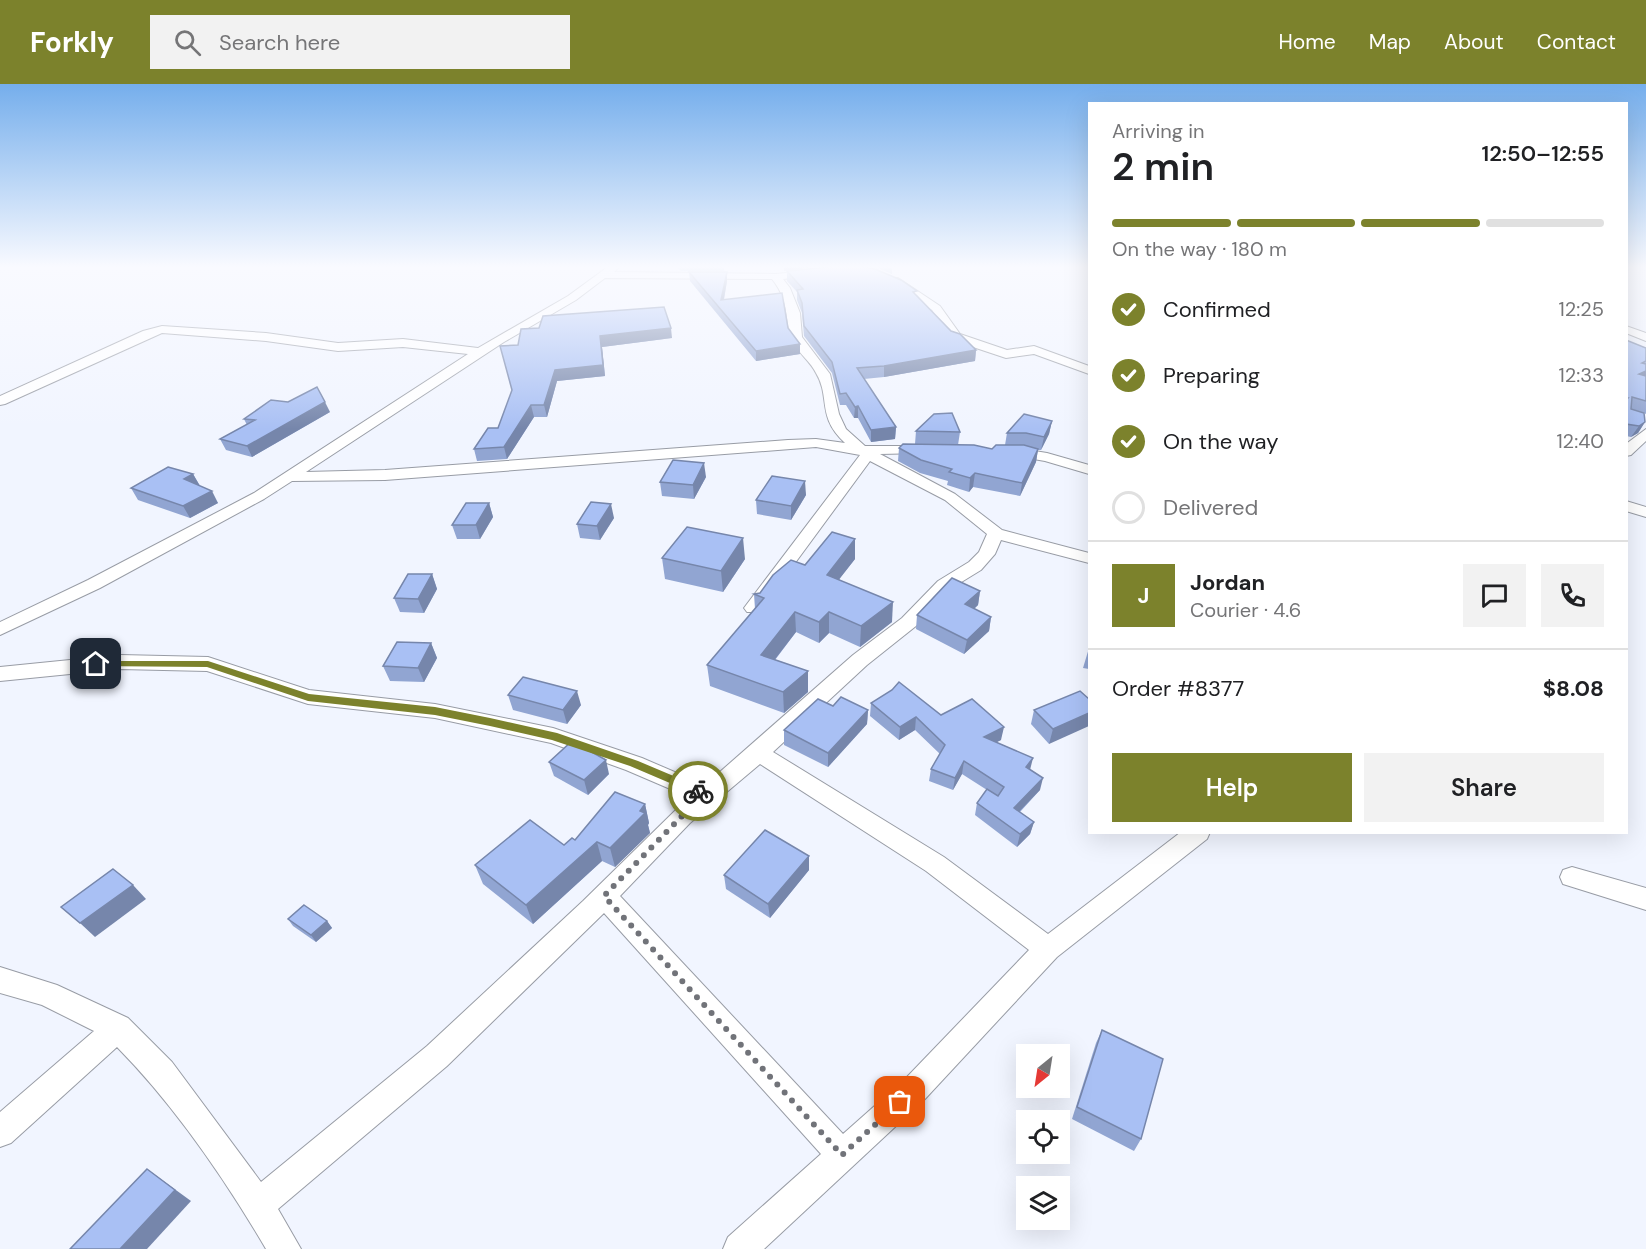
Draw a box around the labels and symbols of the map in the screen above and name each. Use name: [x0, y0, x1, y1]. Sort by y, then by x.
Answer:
pin: [70, 638, 121, 689]
courier: [668, 761, 728, 821]
north arrow: [1016, 1044, 1070, 1098]
pin: [874, 1076, 925, 1127]

